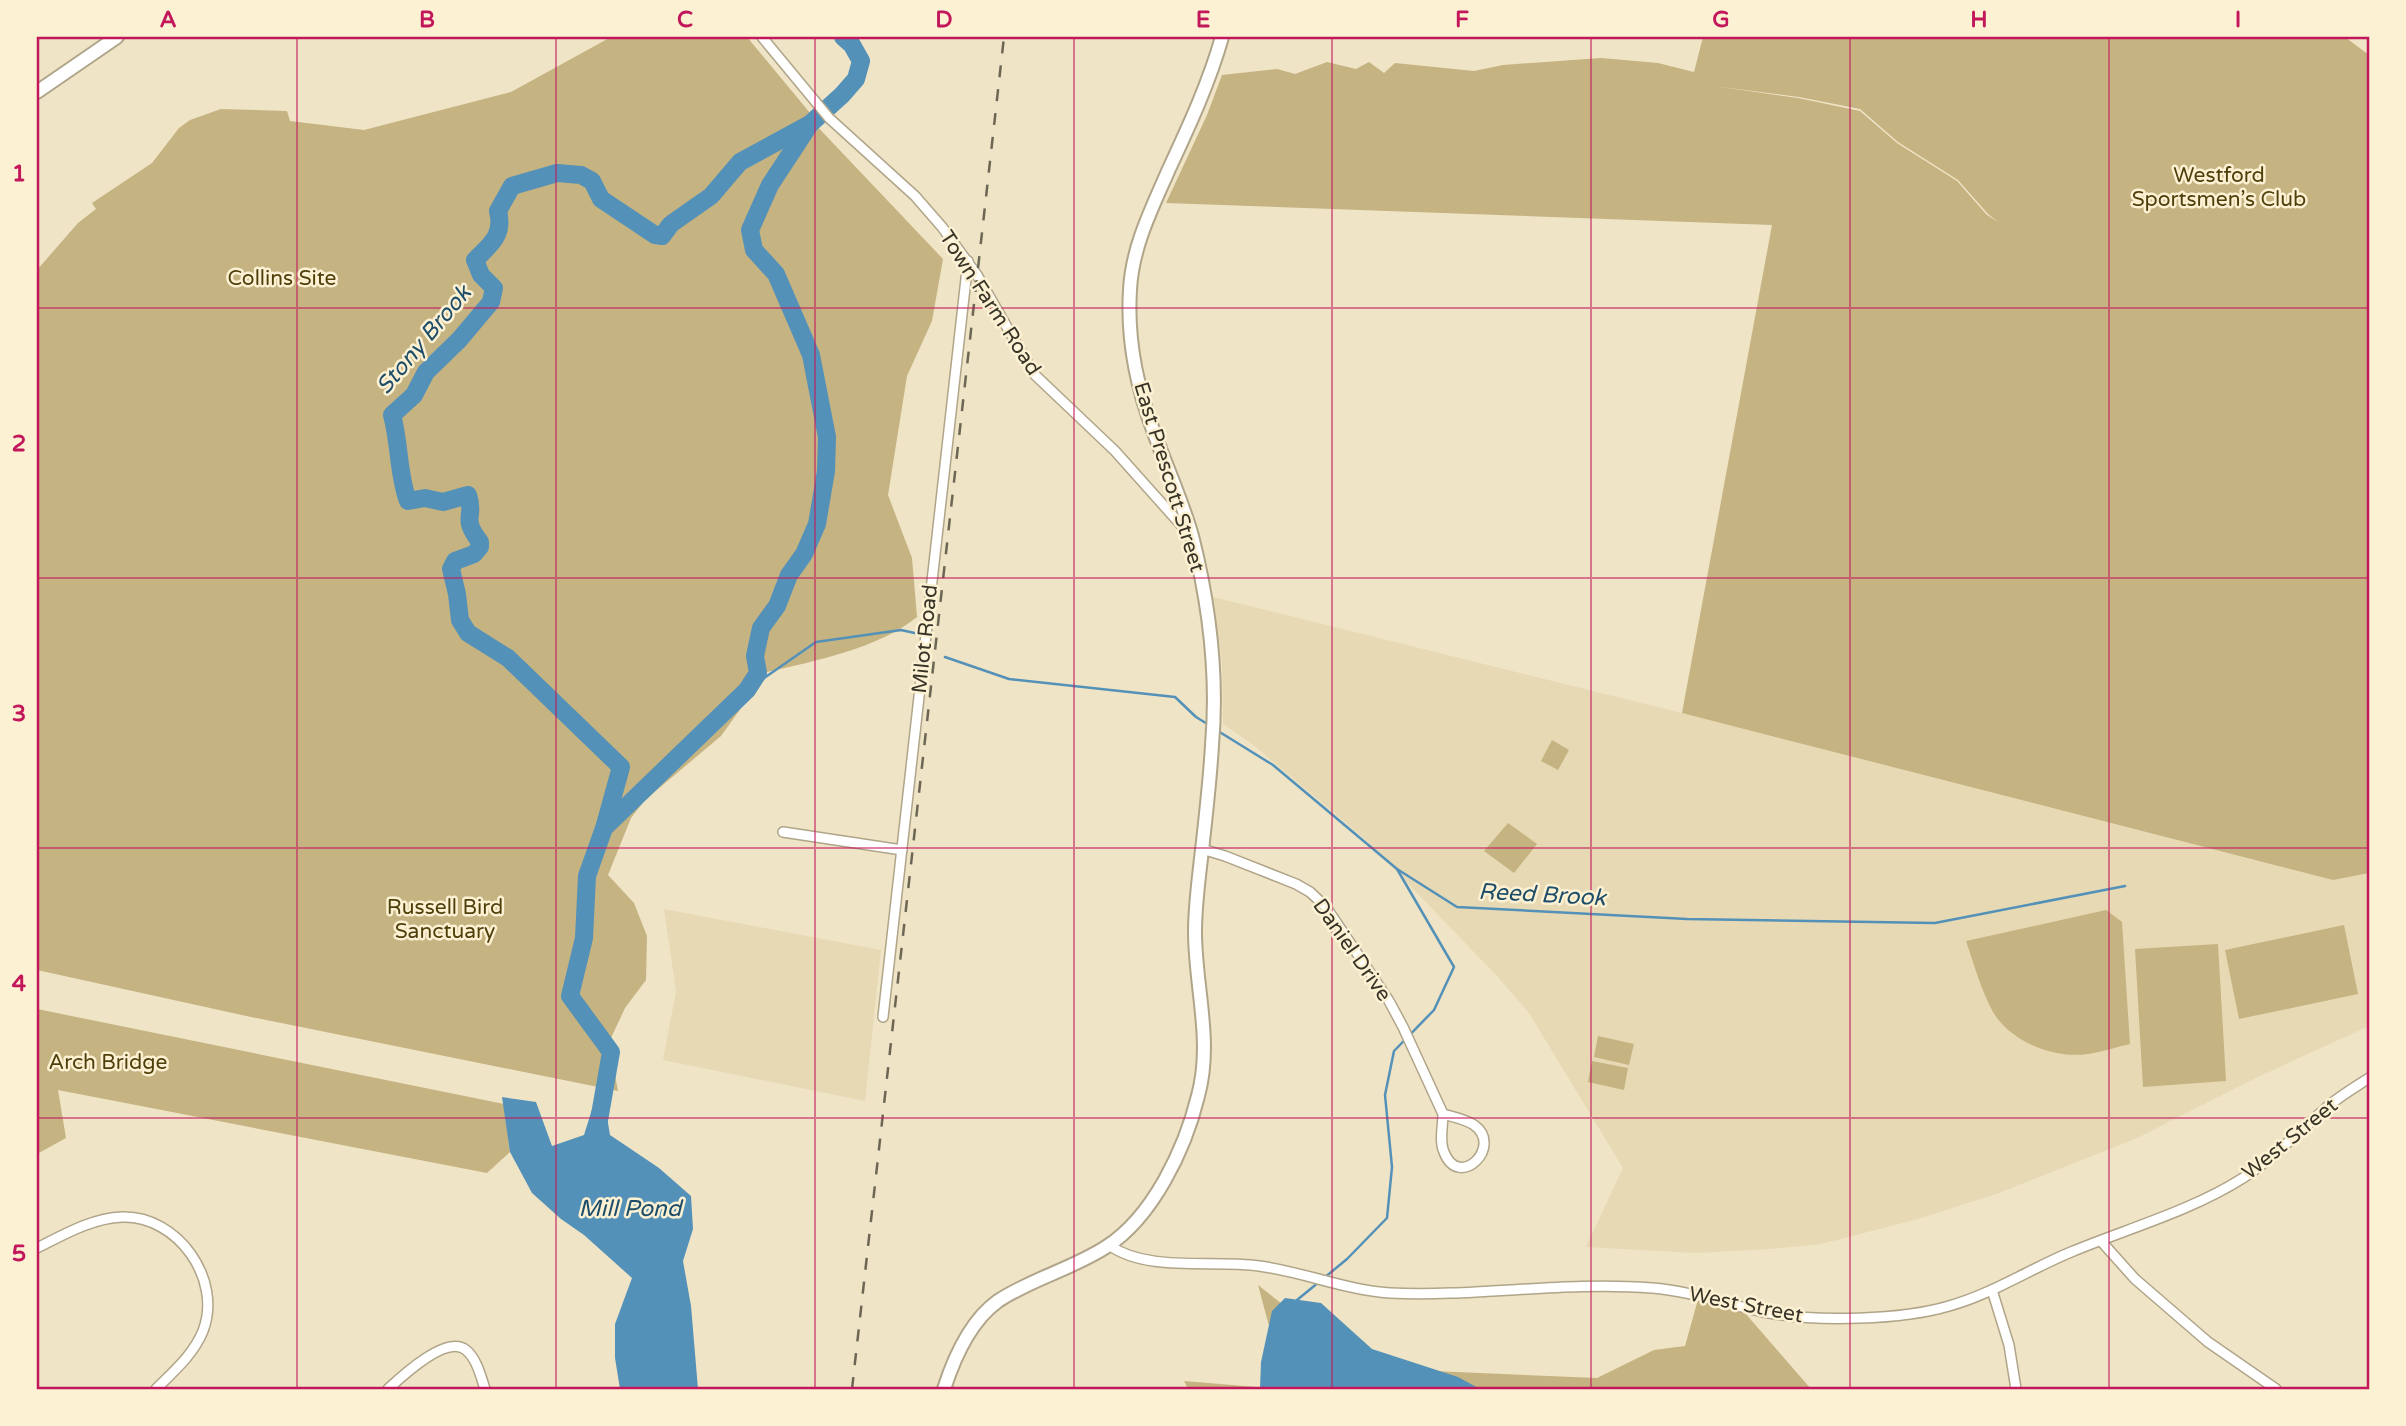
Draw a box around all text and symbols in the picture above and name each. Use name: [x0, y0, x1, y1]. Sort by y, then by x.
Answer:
text: A: [159, 6, 177, 34]
text: B: [419, 6, 435, 34]
text: C: [677, 6, 693, 34]
text: D: [935, 6, 953, 34]
text: E: [1196, 6, 1210, 34]
text: F: [1455, 6, 1469, 34]
text: G: [1712, 6, 1730, 34]
text: H: [1970, 6, 1988, 34]
text: I: [2235, 6, 2241, 34]
text: 1: [12, 160, 26, 188]
park label: Westford Sportsmen’s Club: [2132, 163, 2306, 212]
street label: Town Farm Road: [934, 226, 1046, 380]
park label: Collins Site: [228, 266, 337, 291]
water label: Stony Brook: [370, 279, 478, 400]
street label: East Prescott Street: [1128, 379, 1210, 575]
text: 2: [12, 430, 26, 458]
street label: Milot Road: [907, 583, 943, 695]
text: 3: [12, 700, 26, 728]
water label: Reed Brook: [1478, 878, 1608, 912]
street label: Daniel Drive: [1307, 894, 1397, 1006]
park label: Russell Bird Sanctuary: [387, 895, 503, 944]
text: 4: [12, 970, 27, 998]
park label: Arch Bridge: [49, 1050, 167, 1075]
street label: West Street: [2237, 1093, 2343, 1185]
water label: Mill Pond: [579, 1195, 684, 1223]
text: 5: [12, 1240, 26, 1268]
street label: West Street: [1687, 1282, 1805, 1328]

